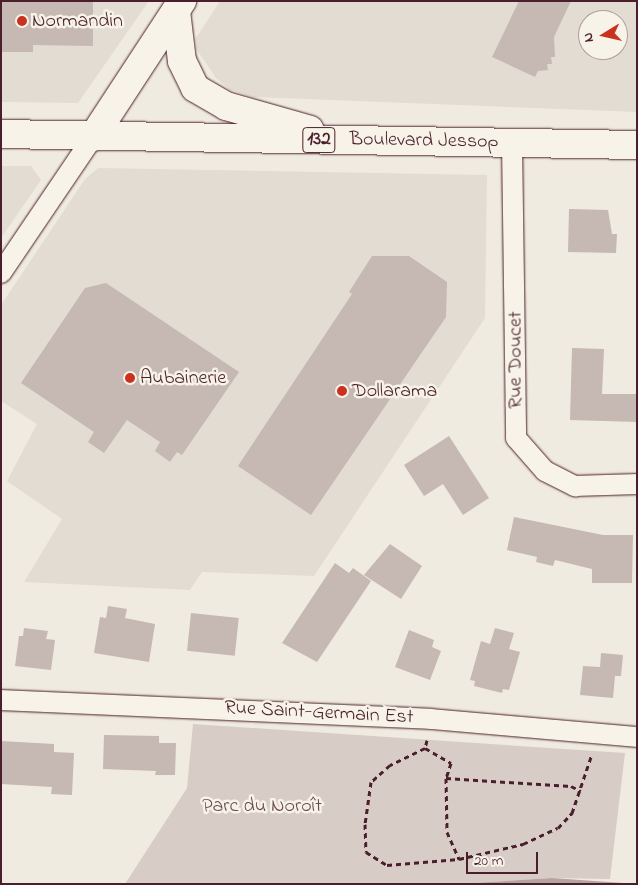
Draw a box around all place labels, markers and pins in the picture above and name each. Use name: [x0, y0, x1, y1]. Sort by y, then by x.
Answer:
place label: Normandin: [32, 9, 123, 33]
marker: Normandin: [16, 15, 28, 27]
place label: Aubainerie: [140, 366, 226, 390]
marker: Aubainerie: [124, 372, 136, 384]
place label: Dollarama: [352, 379, 437, 403]
marker: Dollarama: [336, 385, 348, 397]

